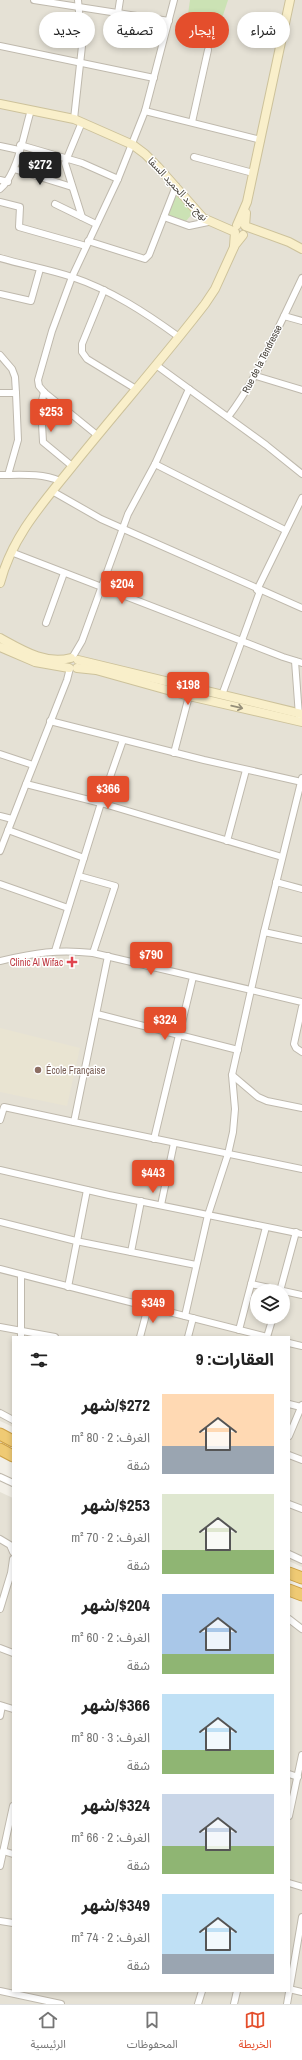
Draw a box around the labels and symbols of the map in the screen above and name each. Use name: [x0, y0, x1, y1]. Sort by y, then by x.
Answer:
pin: $272: [16, 152, 64, 186]
street label: نهج عبد الحميد السقا: [144, 154, 211, 224]
street label: Rue de la Tendresse: [239, 322, 285, 395]
pin: $253: [27, 399, 75, 433]
pin: $204: [98, 571, 146, 605]
pin: $198: [164, 672, 212, 706]
one-way arrow: [230, 703, 243, 711]
pin: $366: [84, 776, 132, 810]
pin: $790: [127, 942, 175, 976]
place label: Clinic Al Wifac: [10, 956, 63, 969]
marker: Clinic Al Wifac: [66, 956, 78, 968]
pin: $324: [141, 1007, 189, 1041]
place label: École Française: [46, 1064, 106, 1077]
marker: École Française: [33, 1065, 43, 1075]
pin: $443: [129, 1160, 177, 1194]
pin: $349: [129, 1290, 177, 1324]

